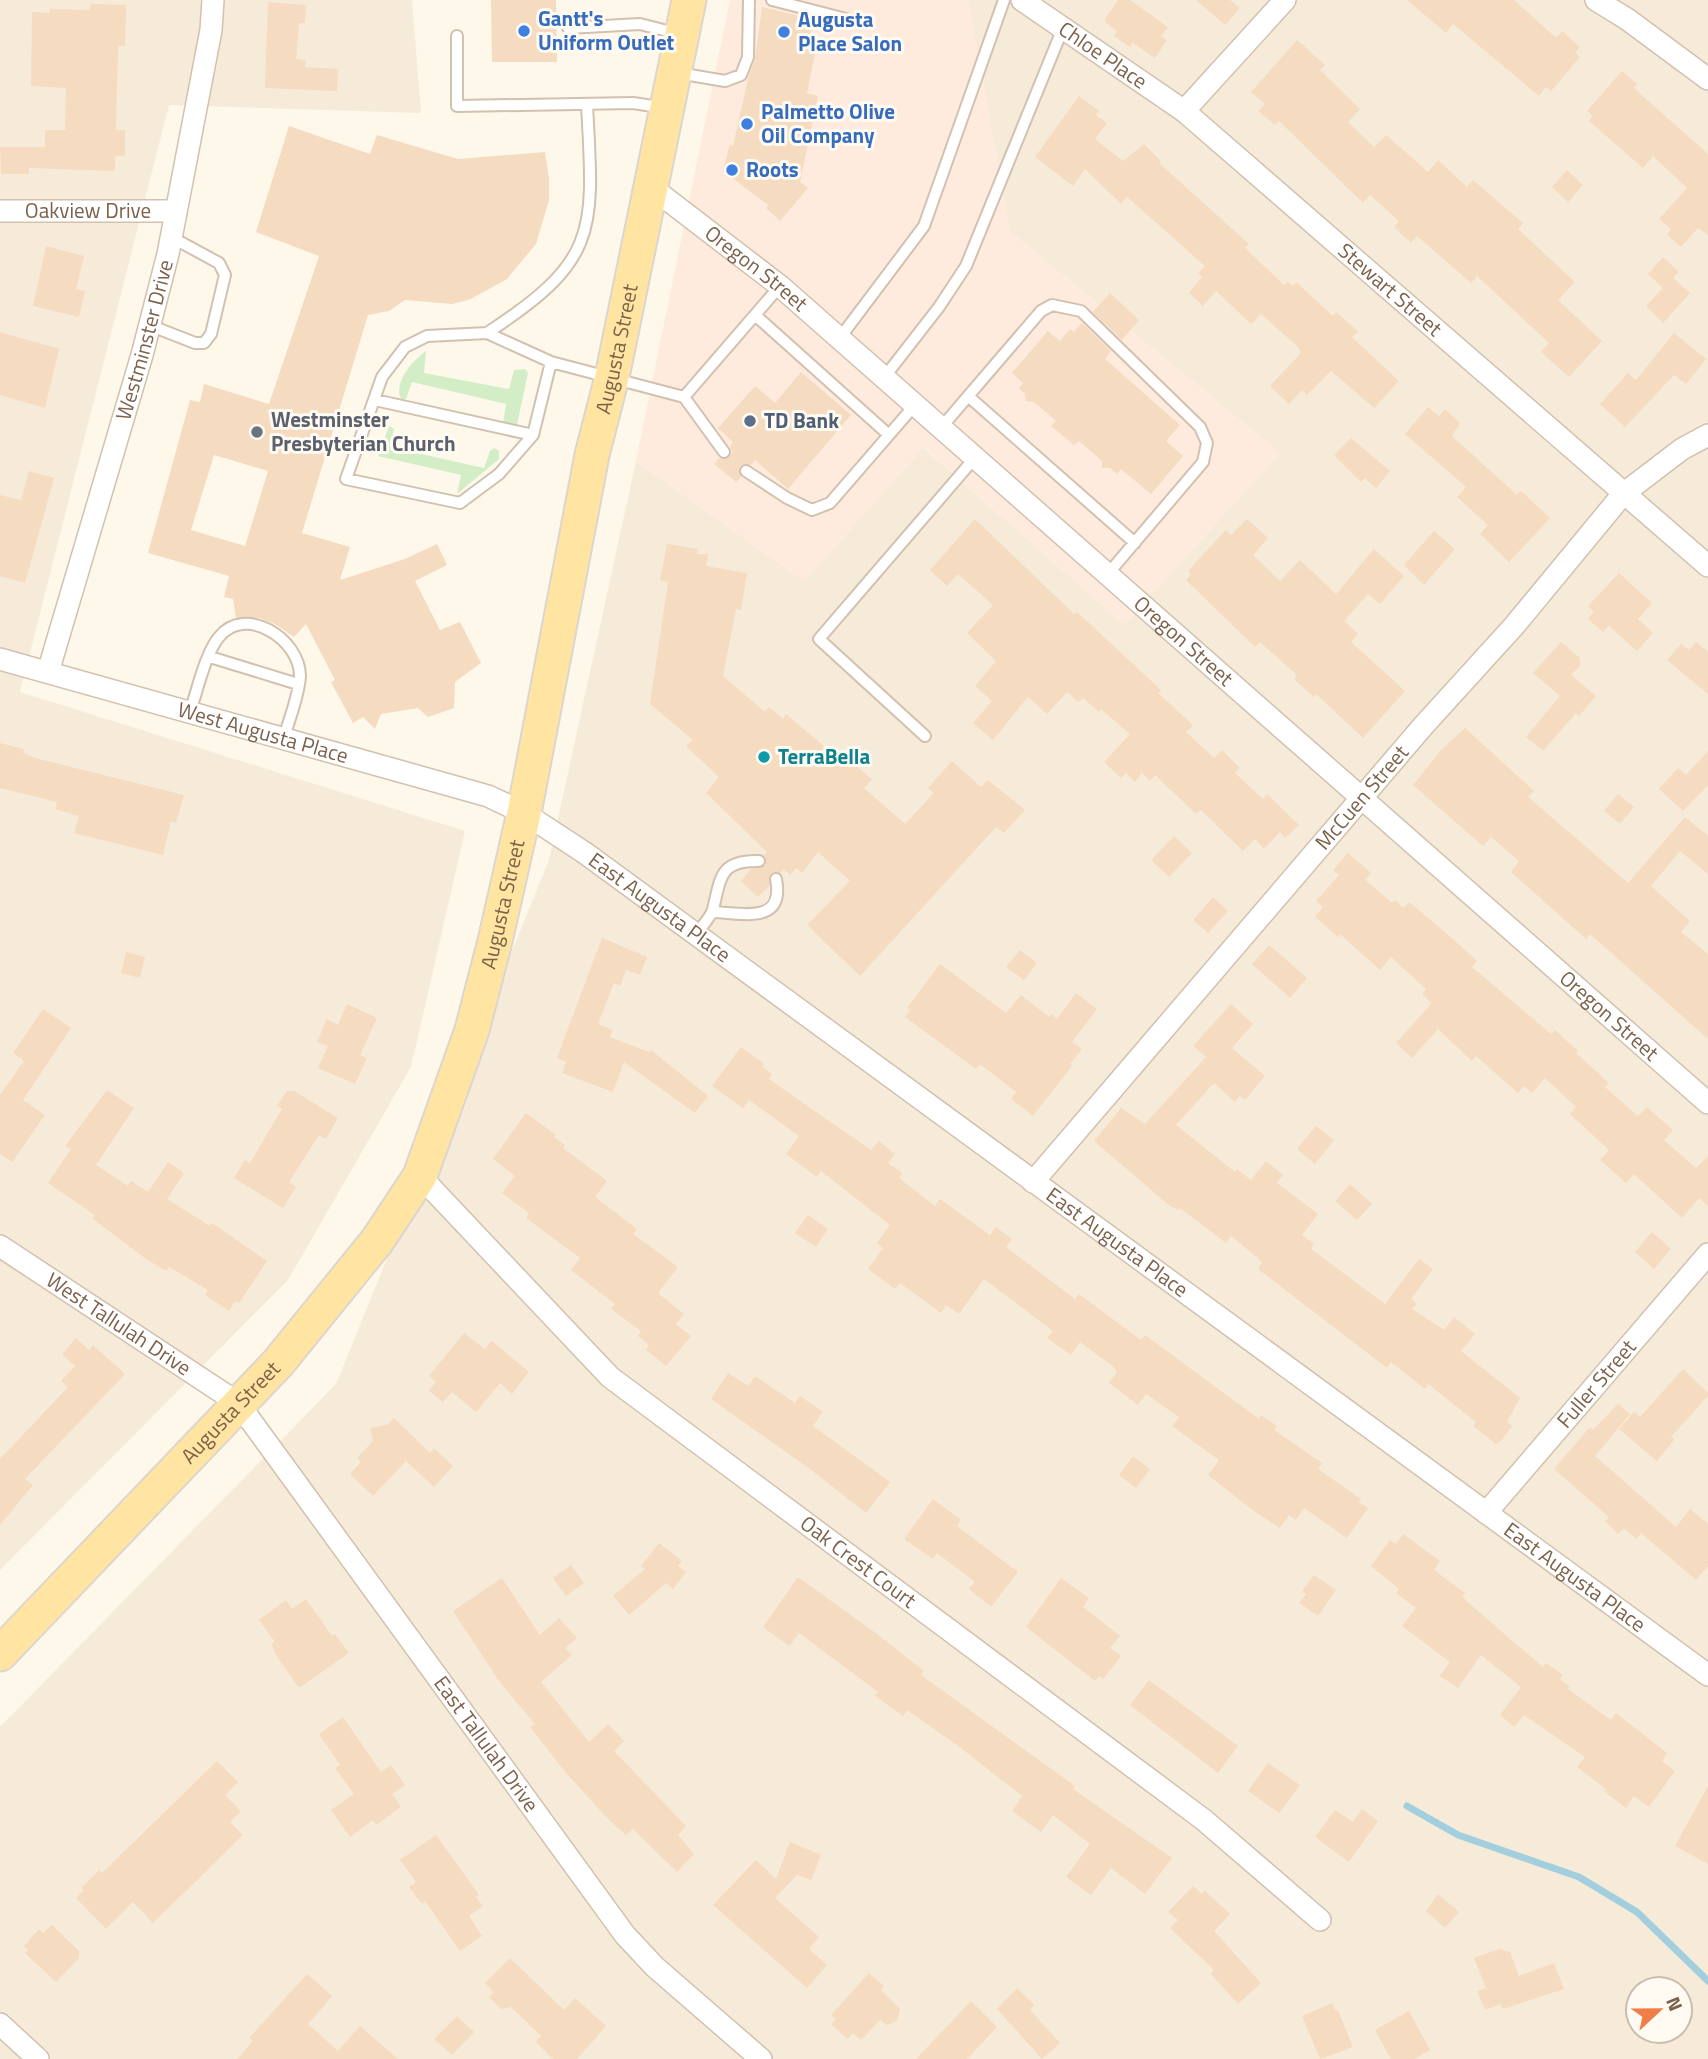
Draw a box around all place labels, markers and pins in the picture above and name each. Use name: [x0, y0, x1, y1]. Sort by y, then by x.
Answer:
place label: Gantt's Uniform Outlet: [538, 2, 675, 58]
place label: Augusta Place Salon: [798, 3, 902, 59]
marker: Gantt's Uniform Outlet: [516, 23, 532, 39]
marker: Augusta Place Salon: [776, 24, 792, 40]
place label: Palmetto Olive Oil Company: [761, 95, 895, 151]
marker: Palmetto Olive Oil Company: [739, 116, 755, 132]
place label: Roots: [746, 153, 799, 185]
marker: Roots: [724, 162, 740, 178]
place label: Westminster Presbyterian Church: [271, 403, 456, 459]
place label: TD Bank: [764, 404, 839, 436]
marker: TD Bank: [742, 413, 758, 429]
marker: Westminster Presbyterian Church: [249, 424, 265, 440]
place label: TerraBella: [778, 740, 871, 772]
marker: TerraBella: [756, 749, 772, 765]

